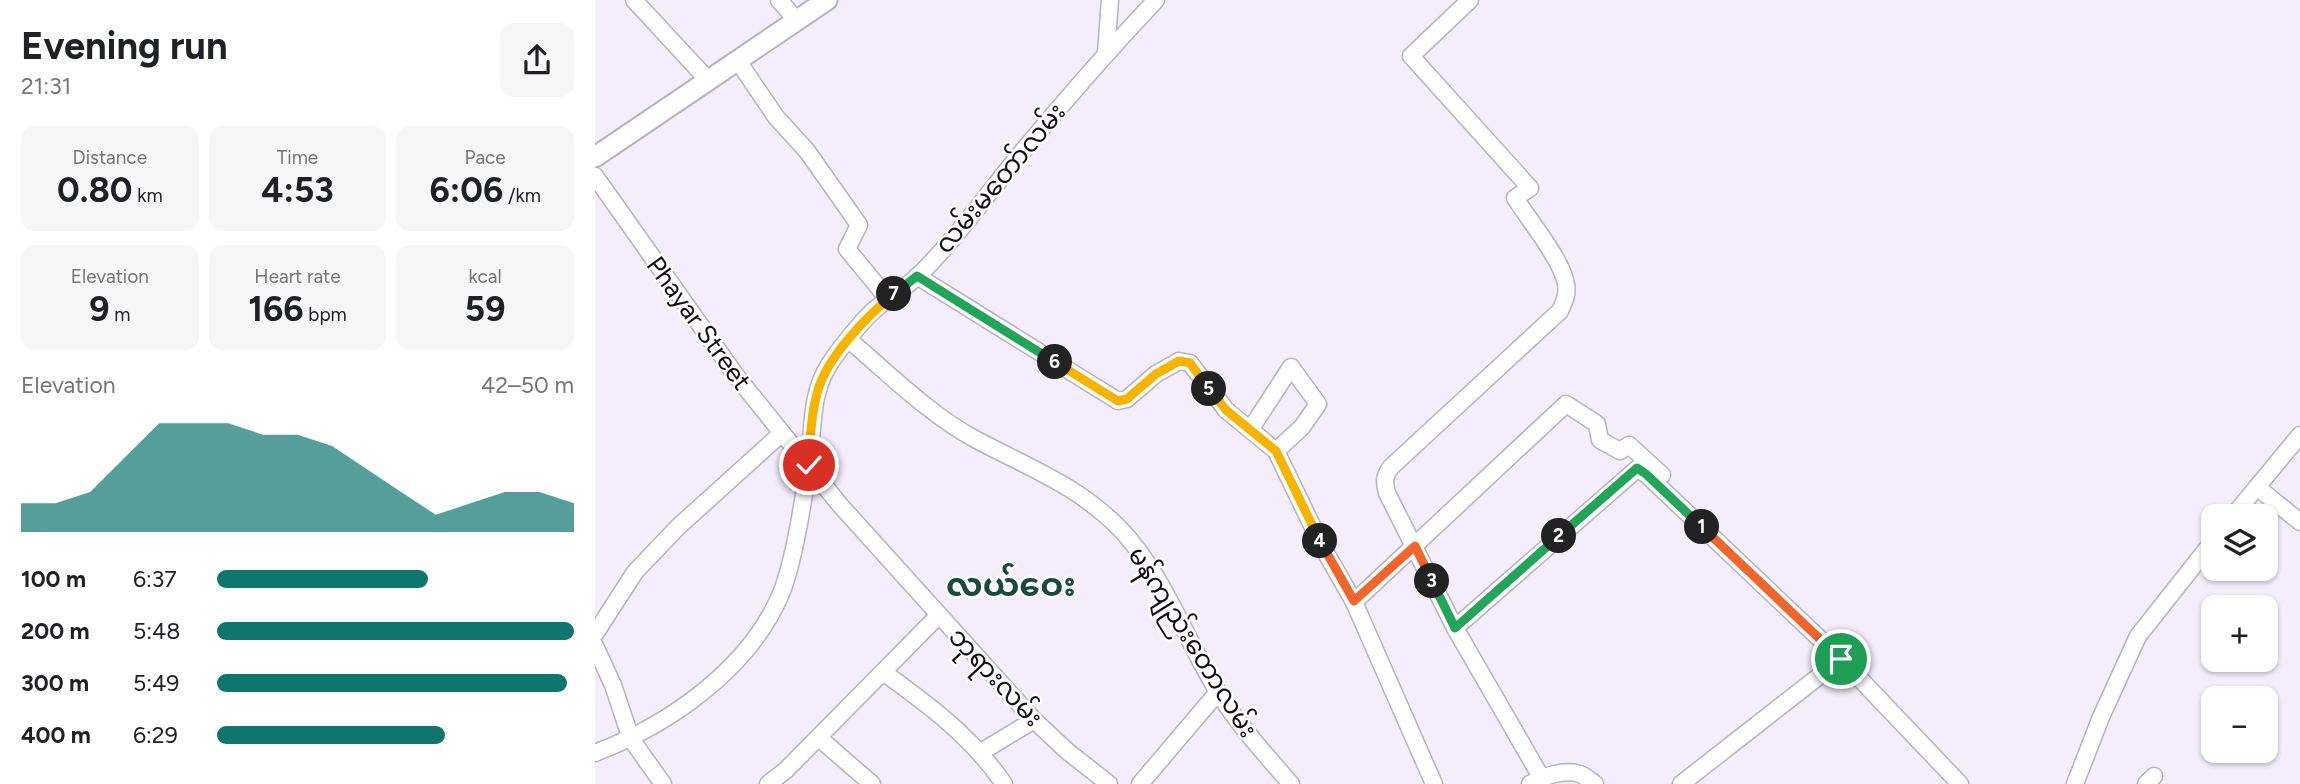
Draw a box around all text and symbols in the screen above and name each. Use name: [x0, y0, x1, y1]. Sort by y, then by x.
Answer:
text: Evening run: [21, 23, 228, 69]
button: share: [500, 23, 574, 97]
text: 21:31: [21, 72, 71, 100]
street label: လမ်းမတော်လမ်း: [927, 96, 1072, 260]
text: Distance: [73, 146, 147, 169]
text: Time: [277, 146, 318, 169]
text: Pace: [465, 146, 506, 169]
text: 0.80: [57, 169, 133, 211]
text: 4:53: [261, 169, 334, 211]
text: 6:06: [430, 169, 503, 211]
text: km: [133, 184, 163, 207]
text: /km: [503, 184, 541, 207]
street label: Phayar Street: [640, 250, 758, 396]
text: Elevation: [71, 265, 149, 288]
text: Heart rate: [254, 265, 341, 288]
text: kcal: [469, 265, 502, 288]
pin: 7: [877, 276, 911, 312]
text: 7: [888, 282, 899, 305]
text: 9: [89, 288, 110, 330]
text: 166: [248, 288, 304, 330]
text: 59: [465, 288, 505, 330]
text: m: [110, 303, 130, 326]
text: bpm: [304, 303, 347, 326]
pin: 6: [1037, 344, 1072, 380]
text: 6: [1049, 350, 1060, 373]
text: Elevation: [21, 371, 116, 399]
text: 42–50 m: [481, 371, 574, 399]
pin: 5: [1191, 372, 1227, 406]
text: 5: [1203, 377, 1214, 400]
pin: [779, 435, 839, 495]
icon: check: [790, 446, 828, 484]
map controls: [2201, 504, 2278, 763]
button: layers: [2201, 504, 2278, 581]
pin: 1: [1685, 510, 1719, 544]
text: 1: [1697, 515, 1706, 538]
pin: 2: [1541, 518, 1577, 554]
pin: 4: [1303, 524, 1337, 558]
text: 2: [1553, 524, 1564, 547]
text: 4: [1313, 529, 1326, 552]
street label: မန်ကျည်းတောလမ်း: [1117, 540, 1265, 746]
district label: လယ်ဝေး: [946, 562, 1076, 604]
pin: 3: [1415, 564, 1449, 598]
text: 100 m: [21, 565, 86, 593]
text: 6:37: [133, 565, 177, 593]
text: 3: [1426, 569, 1437, 592]
button: +: [2201, 595, 2278, 672]
text: 200 m: [21, 617, 90, 645]
text: 5:48: [133, 617, 180, 645]
street label: ဘုရားလမ်း: [938, 620, 1051, 737]
pin: [1811, 629, 1871, 689]
icon: arrive: [1822, 640, 1860, 678]
text: 300 m: [21, 669, 89, 697]
text: 5:49: [133, 669, 179, 697]
button: −: [2201, 686, 2278, 763]
text: 400 m: [21, 721, 91, 749]
text: 6:29: [133, 721, 178, 749]

